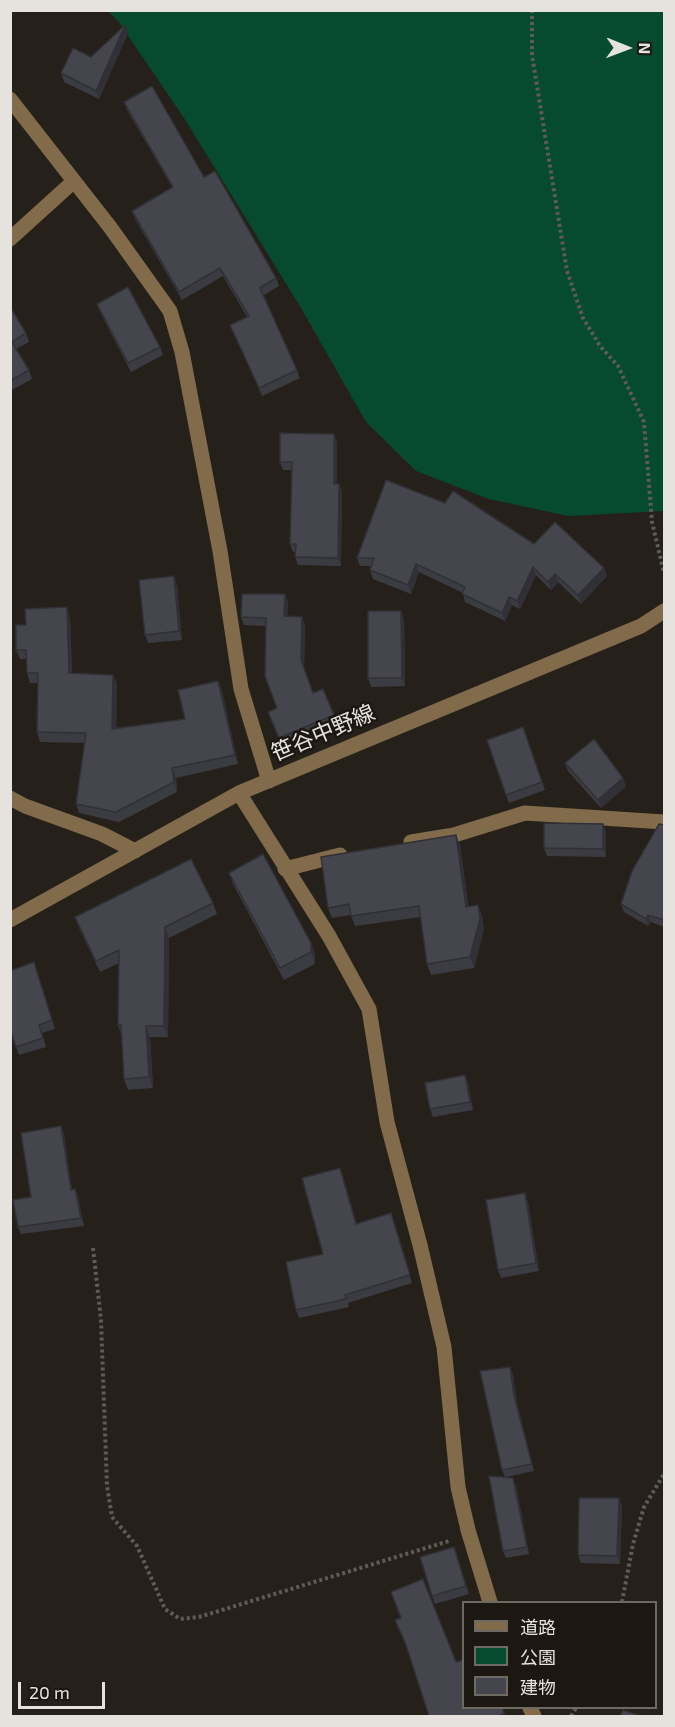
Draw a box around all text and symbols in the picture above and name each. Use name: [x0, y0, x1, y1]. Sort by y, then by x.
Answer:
north arrow: [597, 18, 657, 78]
text: N: [636, 42, 655, 54]
street label: 笹谷中野線: [267, 699, 379, 767]
legend: [462, 1601, 657, 1709]
text: 道路: [520, 1616, 556, 1638]
text: 公園: [520, 1646, 556, 1668]
scale bar: [21, 1670, 108, 1708]
text: 建物: [520, 1676, 556, 1698]
text: 20 m: [29, 1681, 70, 1703]

